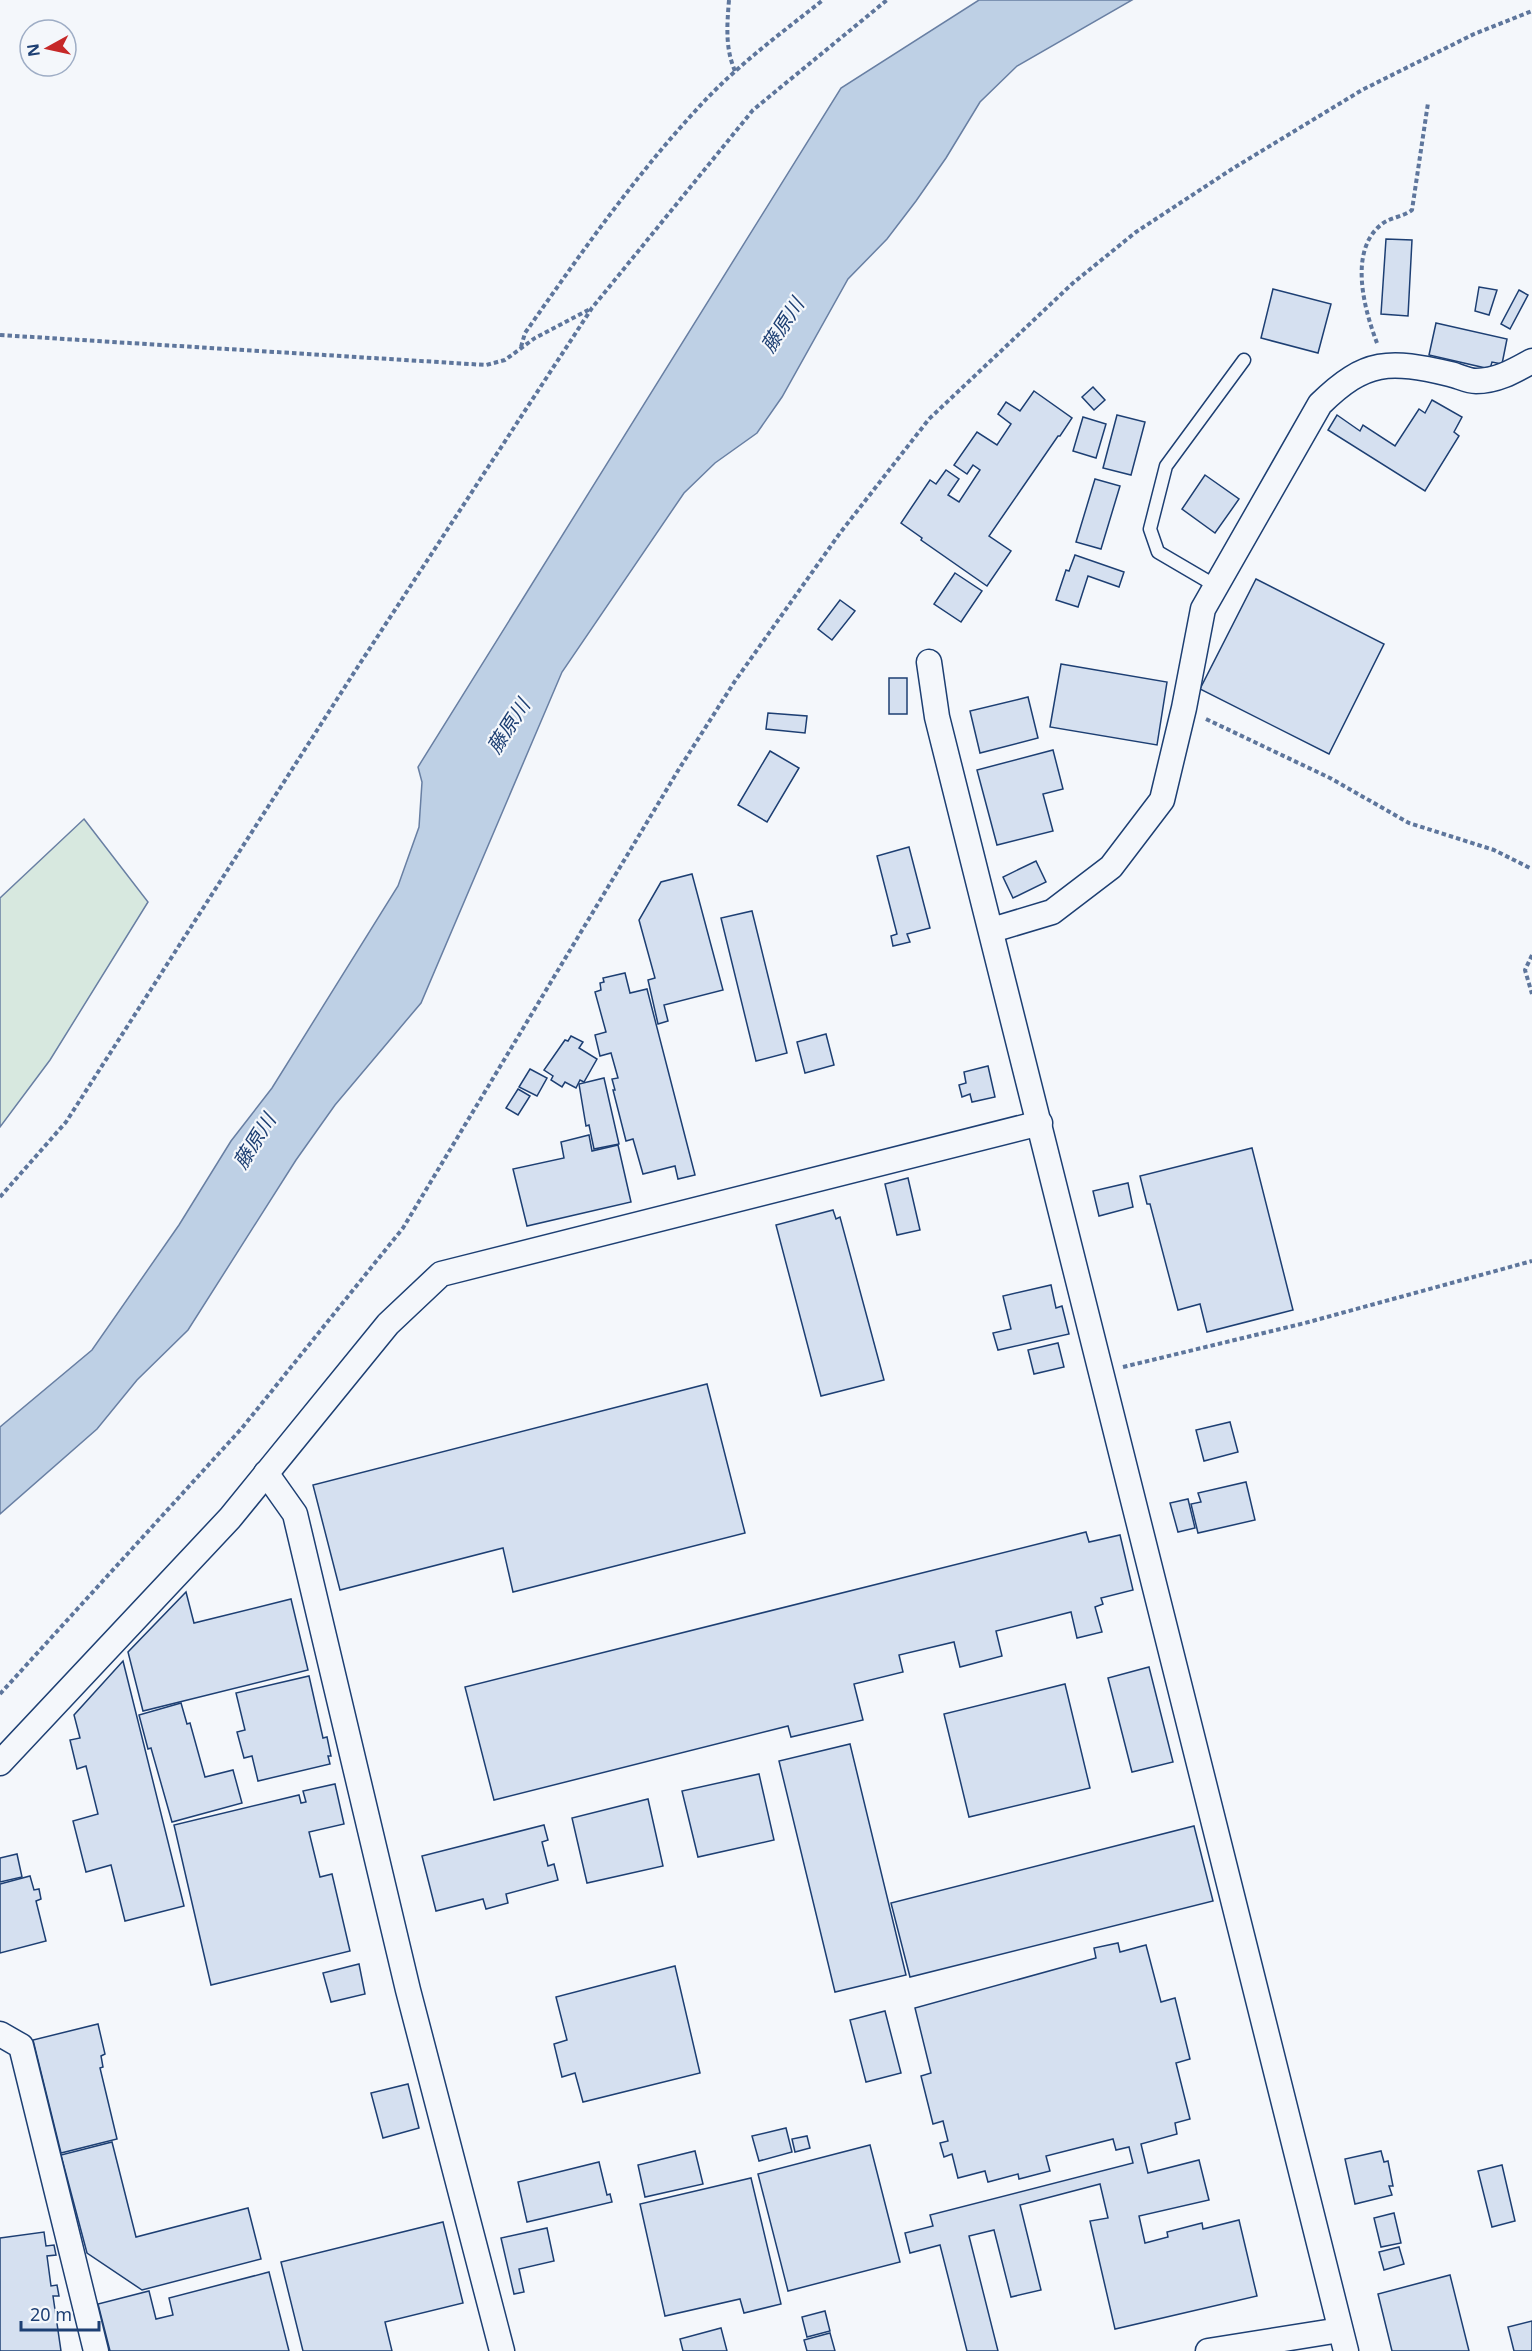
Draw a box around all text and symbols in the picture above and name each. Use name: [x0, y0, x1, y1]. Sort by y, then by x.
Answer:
north arrow: [18, 18, 78, 78]
text: N: [21, 42, 45, 58]
water label: 藤原川: [754, 291, 811, 358]
water label: 藤原川: [480, 692, 537, 759]
water label: 藤原川: [227, 1107, 282, 1174]
scale bar: [21, 2294, 99, 2332]
text: 20 m: [30, 2302, 72, 2326]

